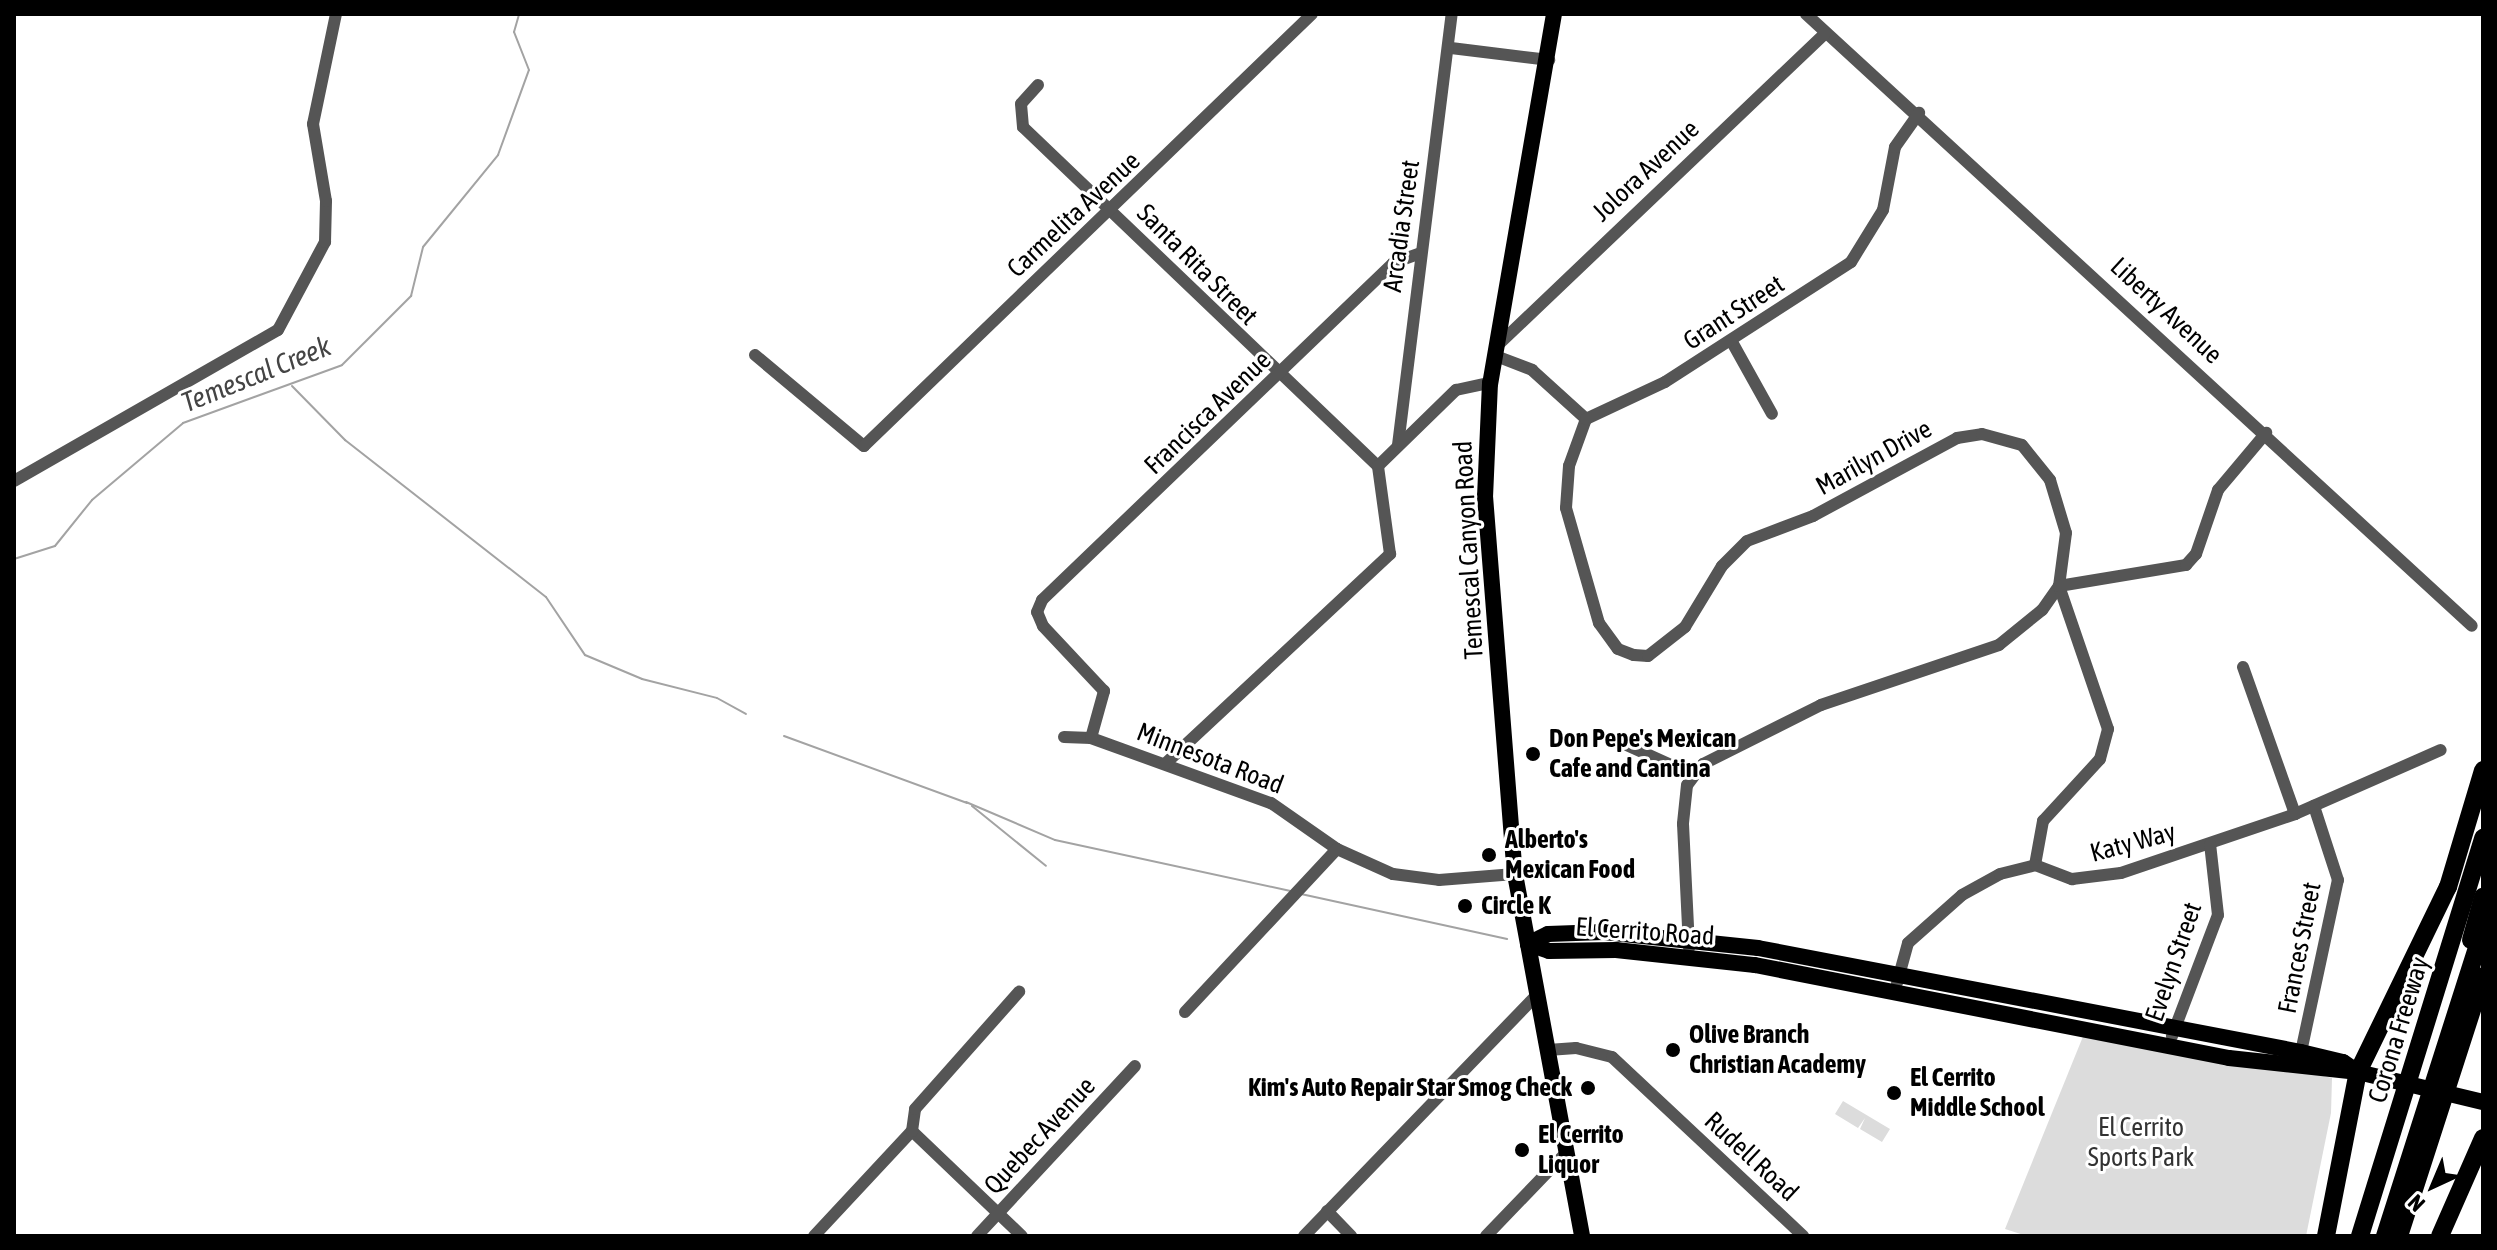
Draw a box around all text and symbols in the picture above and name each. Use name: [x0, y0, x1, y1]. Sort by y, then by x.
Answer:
street label: Jolora Avenue: [1586, 114, 1706, 228]
street label: Carmelita Avenue: [1001, 146, 1147, 284]
street label: Arcadia Street: [1377, 158, 1427, 294]
street label: Santa Rita Street: [1130, 198, 1264, 332]
street label: Liberty Avenue: [2104, 251, 2228, 371]
street label: Grant Street: [1678, 269, 1790, 357]
water label: Temescal Creek: [176, 329, 336, 419]
street label: Francisca Avenue: [1138, 345, 1278, 481]
street label: Marilyn Drive: [1811, 414, 1937, 502]
street label: Temescal Canyon Road: [1448, 440, 1490, 660]
street label: Minnesota Road: [1132, 717, 1288, 801]
place label: Don Pepe's Mexican Cafe and Cantina: [1549, 723, 1736, 784]
marker: Don Pepe's Mexican Cafe and Cantina: [1524, 745, 1542, 763]
street label: Katy Way: [2087, 817, 2179, 869]
place label: Alberto's Mexican Food: [1505, 824, 1635, 886]
marker: Alberto's Mexican Food: [1480, 846, 1498, 864]
street label: Frances Street: [2272, 880, 2328, 1016]
place label: Circle K: [1481, 890, 1551, 922]
marker: Circle K: [1456, 897, 1474, 915]
street label: Evelyn Street: [2139, 898, 2209, 1026]
street label: El Cerrito Road: [1575, 912, 1715, 952]
street label: Corona Freeway: [2362, 953, 2436, 1107]
place label: Olive Branch Christian Academy: [1689, 1019, 1866, 1080]
marker: Olive Branch Christian Academy: [1664, 1041, 1682, 1059]
place label: El Cerrito Middle School: [1910, 1062, 2045, 1124]
street label: Quebec Avenue: [978, 1071, 1102, 1201]
place label: Kim's Auto Repair Star Smog Check: [1248, 1072, 1572, 1104]
marker: Kim's Auto Repair Star Smog Check: [1579, 1079, 1597, 1097]
marker: El Cerrito Middle School: [1885, 1084, 1903, 1102]
street label: Rudell Road: [1698, 1106, 1804, 1208]
park label: El Cerrito Sports Park: [2088, 1112, 2194, 1174]
place label: El Cerrito Liquor: [1538, 1119, 1624, 1180]
marker: El Cerrito Liquor: [1513, 1141, 1531, 1159]
north arrow: [2393, 1146, 2473, 1226]
text: N: [2403, 1189, 2430, 1217]

